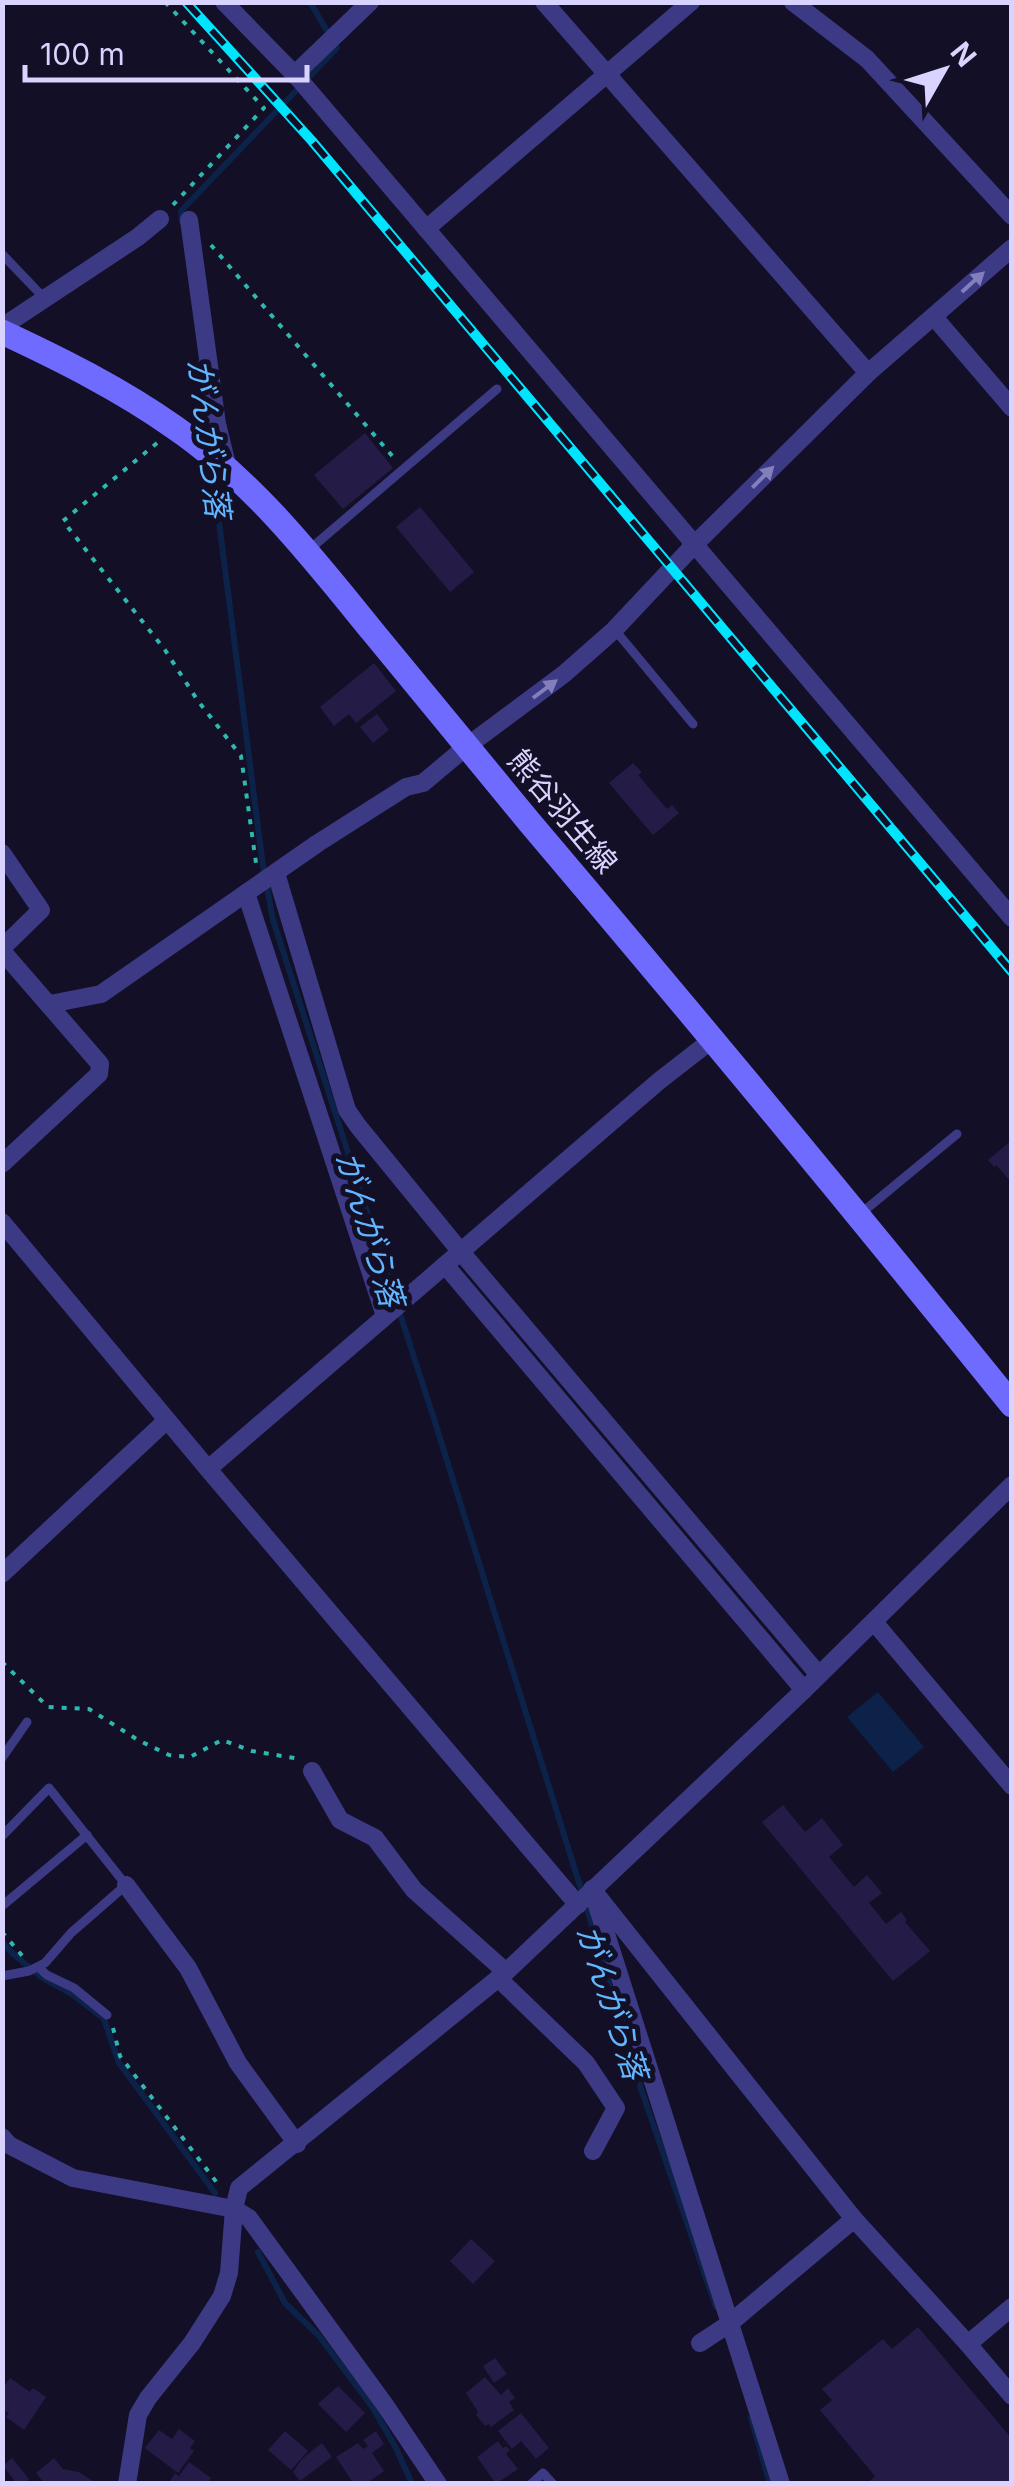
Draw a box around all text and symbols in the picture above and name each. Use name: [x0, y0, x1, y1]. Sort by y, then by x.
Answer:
scale bar: [25, 20, 308, 82]
north arrow: [894, 20, 994, 120]
text: N: [944, 35, 983, 73]
text: 100 m: [40, 36, 125, 72]
one-way arrow: [960, 272, 985, 294]
water label: がんがら落: [180, 356, 239, 525]
one-way arrow: [750, 466, 774, 489]
one-way arrow: [531, 679, 558, 699]
street label: 熊谷羽生線: [501, 742, 625, 880]
water label: がんがら落: [328, 1147, 413, 1316]
water label: がんがら落: [569, 1920, 657, 2089]

